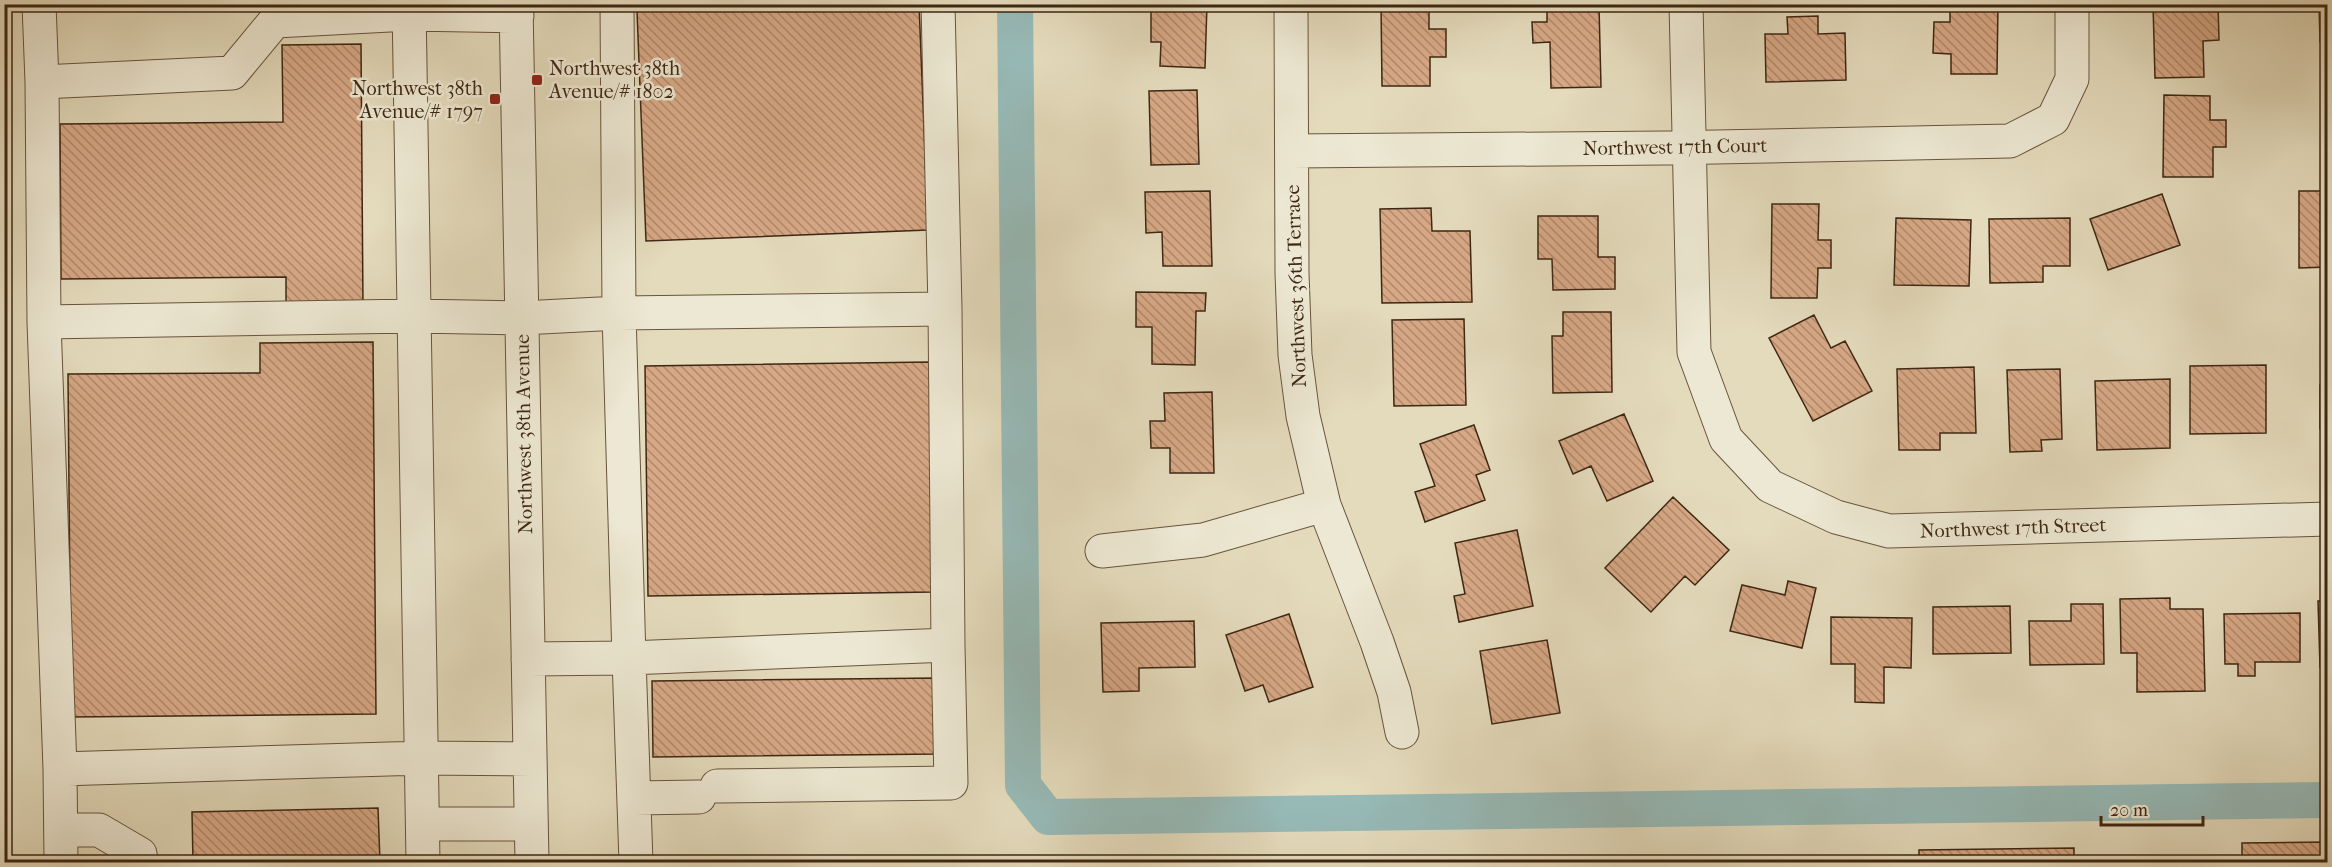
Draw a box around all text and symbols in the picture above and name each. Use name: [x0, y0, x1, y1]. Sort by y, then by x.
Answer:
place label: Northwest 38th Avenue/# 1802: [548, 57, 681, 103]
marker: Northwest 38th Avenue/# 1802: [530, 73, 544, 87]
place label: Northwest 38th Avenue/# 1797: [352, 77, 484, 123]
marker: Northwest 38th Avenue/# 1797: [488, 92, 502, 106]
street label: Northwest 17th Court: [1583, 134, 1767, 160]
street label: Northwest 36th Terrace: [1281, 184, 1311, 388]
street label: Northwest 38th Avenue: [511, 334, 537, 534]
street label: Northwest 17th Street: [1919, 513, 2107, 543]
scale bar: [2101, 789, 2203, 827]
text: 20 m: [2110, 800, 2148, 821]

